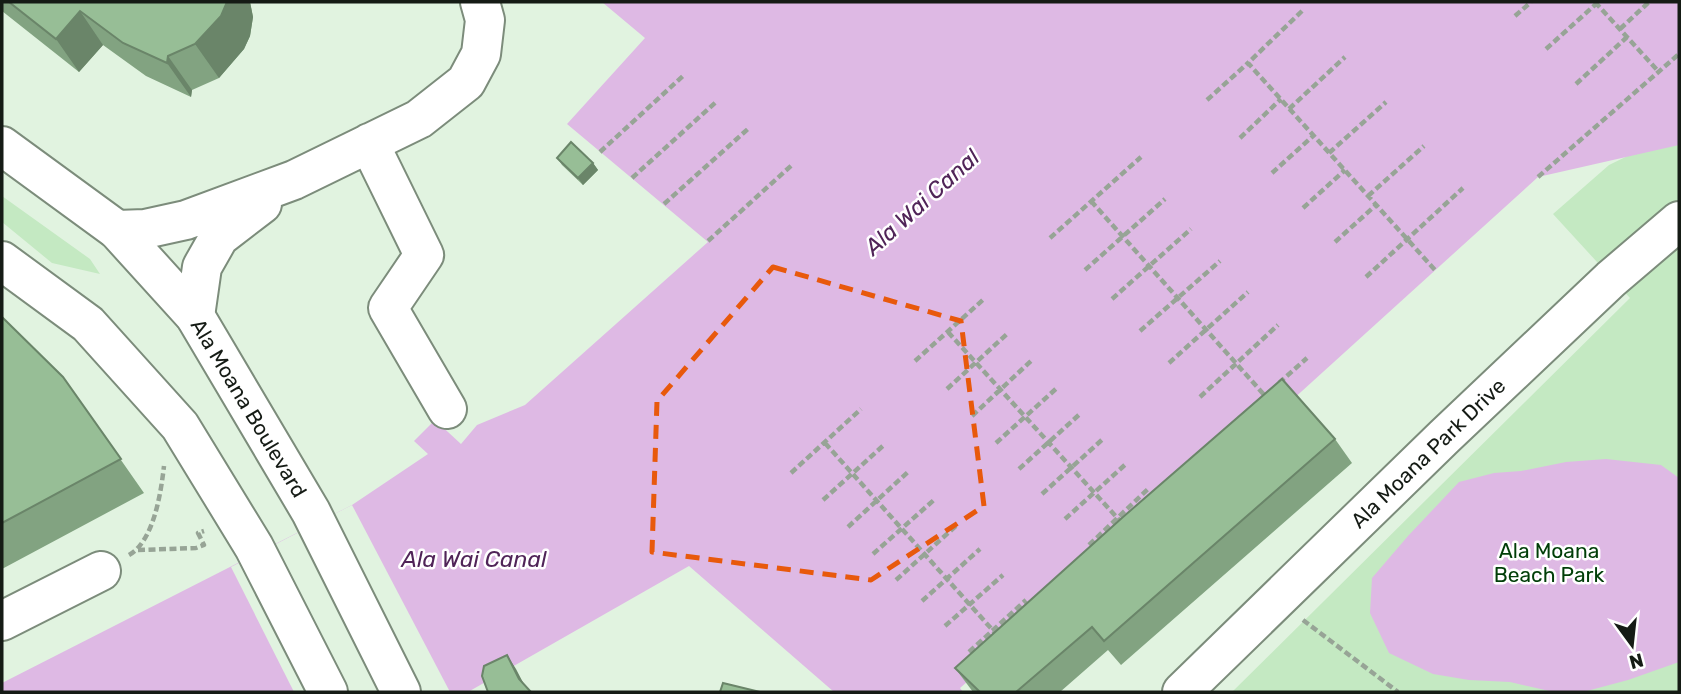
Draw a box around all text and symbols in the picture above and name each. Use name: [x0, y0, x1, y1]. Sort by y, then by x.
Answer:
water label: Ala Wai Canal: [858, 143, 986, 262]
street label: Ala Moana Boulevard: [186, 314, 312, 502]
street label: Ala Moana Park Drive: [1346, 373, 1510, 533]
park label: Ala Moana Beach Park: [1494, 538, 1604, 587]
water label: Ala Wai Canal: [400, 545, 547, 573]
north arrow: [1597, 610, 1667, 680]
text: N: [1627, 648, 1646, 674]

